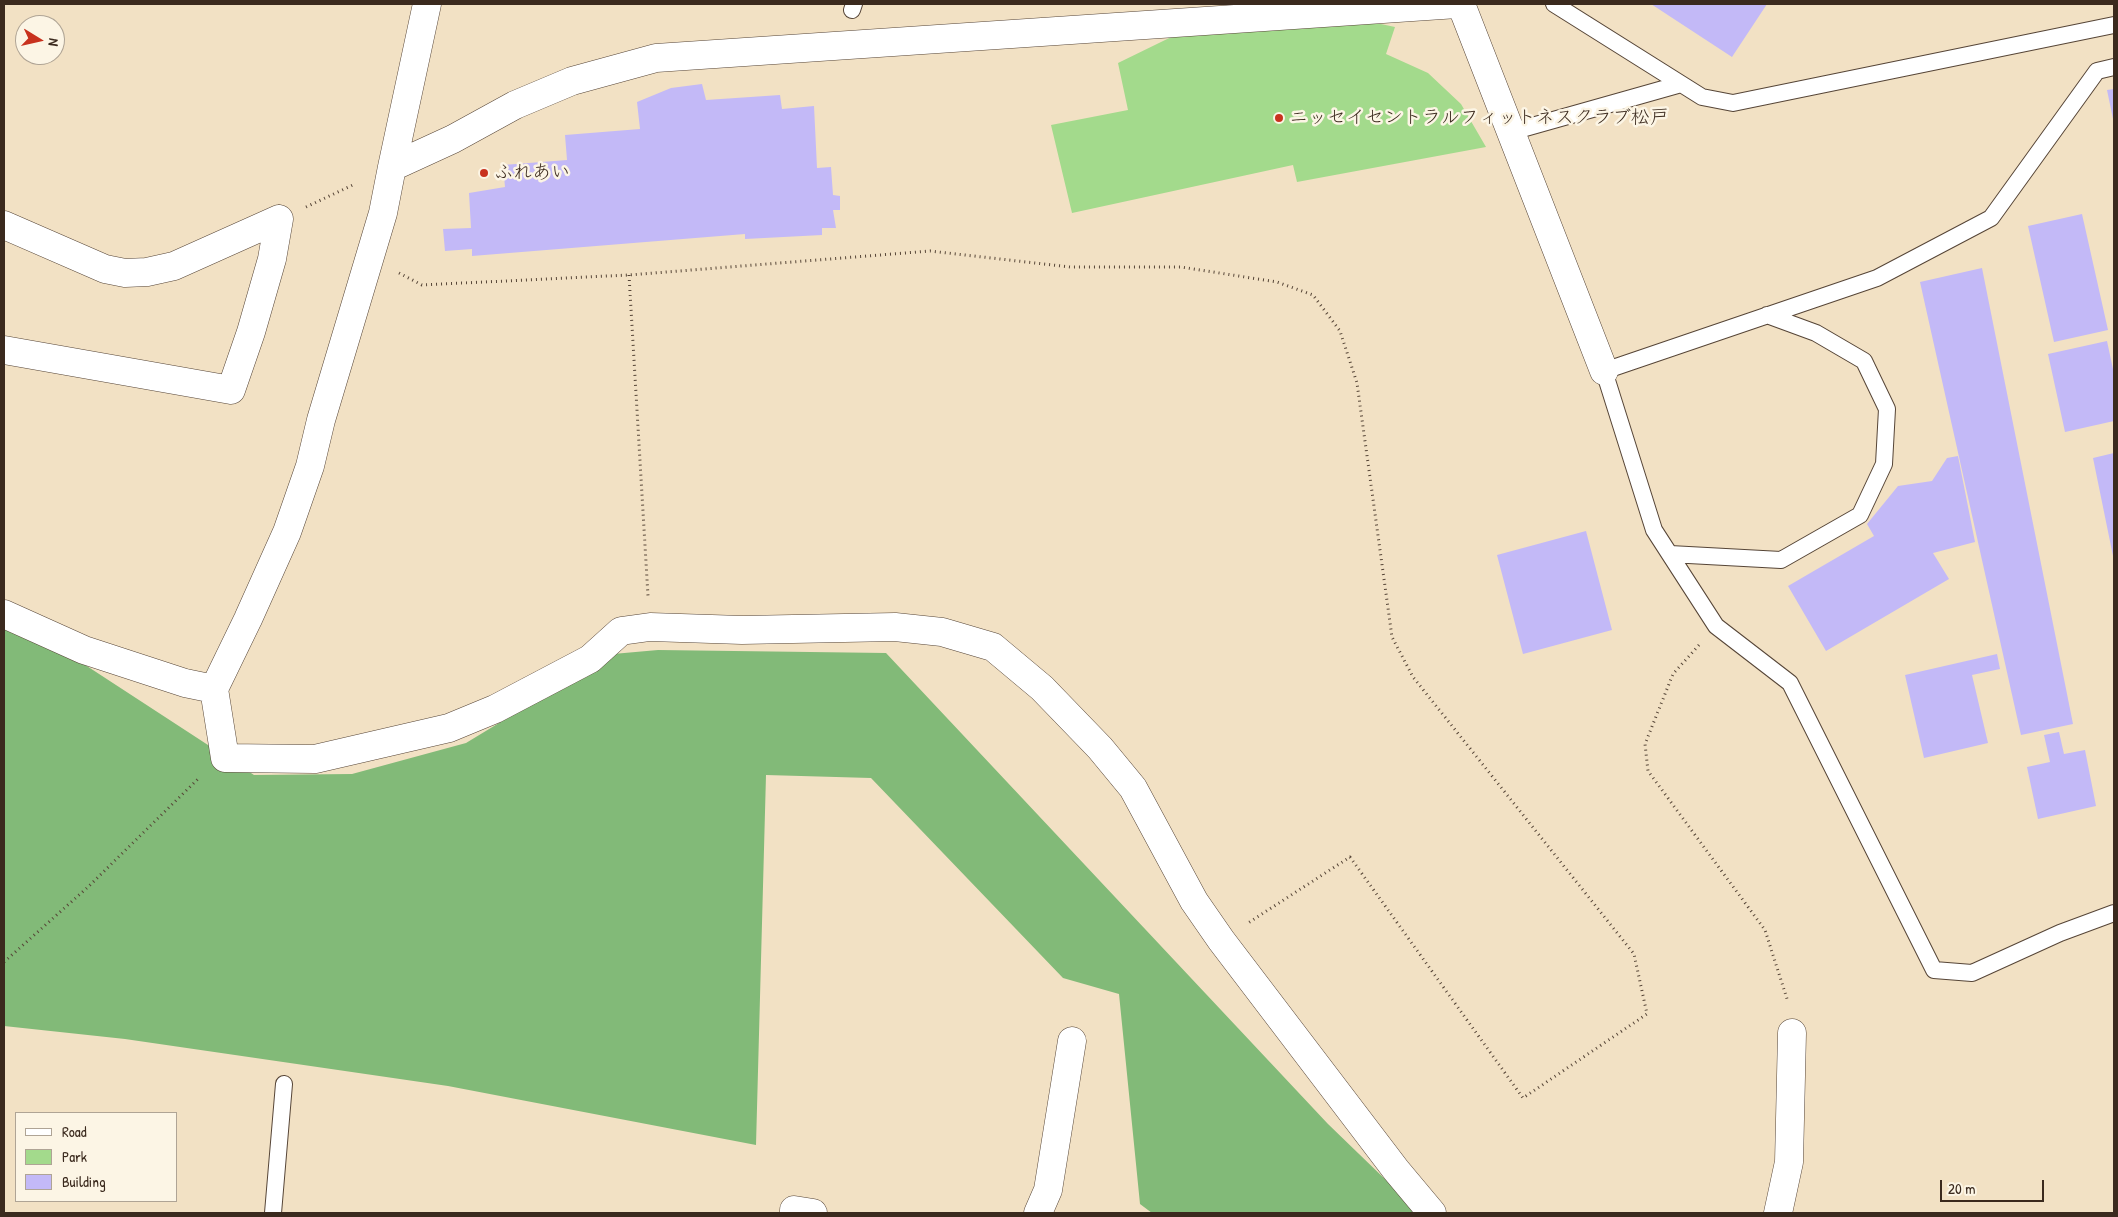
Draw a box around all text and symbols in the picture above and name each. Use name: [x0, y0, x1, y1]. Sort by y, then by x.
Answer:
north arrow: [15, 15, 65, 65]
text: N: [44, 37, 64, 47]
place label: ニッセイセントラルフィットネスクラブ松戸: [1289, 107, 1669, 129]
marker: ニッセイセントラルフィットネスクラブ松戸: [1273, 112, 1285, 124]
place label: ふれあい: [494, 162, 570, 184]
marker: ふれあい: [478, 167, 490, 179]
legend: [15, 1112, 178, 1202]
text: Road: [62, 1121, 87, 1142]
text: Park: [62, 1146, 87, 1167]
scale bar: [1943, 1170, 2047, 1202]
text: Building: [62, 1171, 106, 1192]
text: 20 m: [1948, 1178, 1975, 1199]

